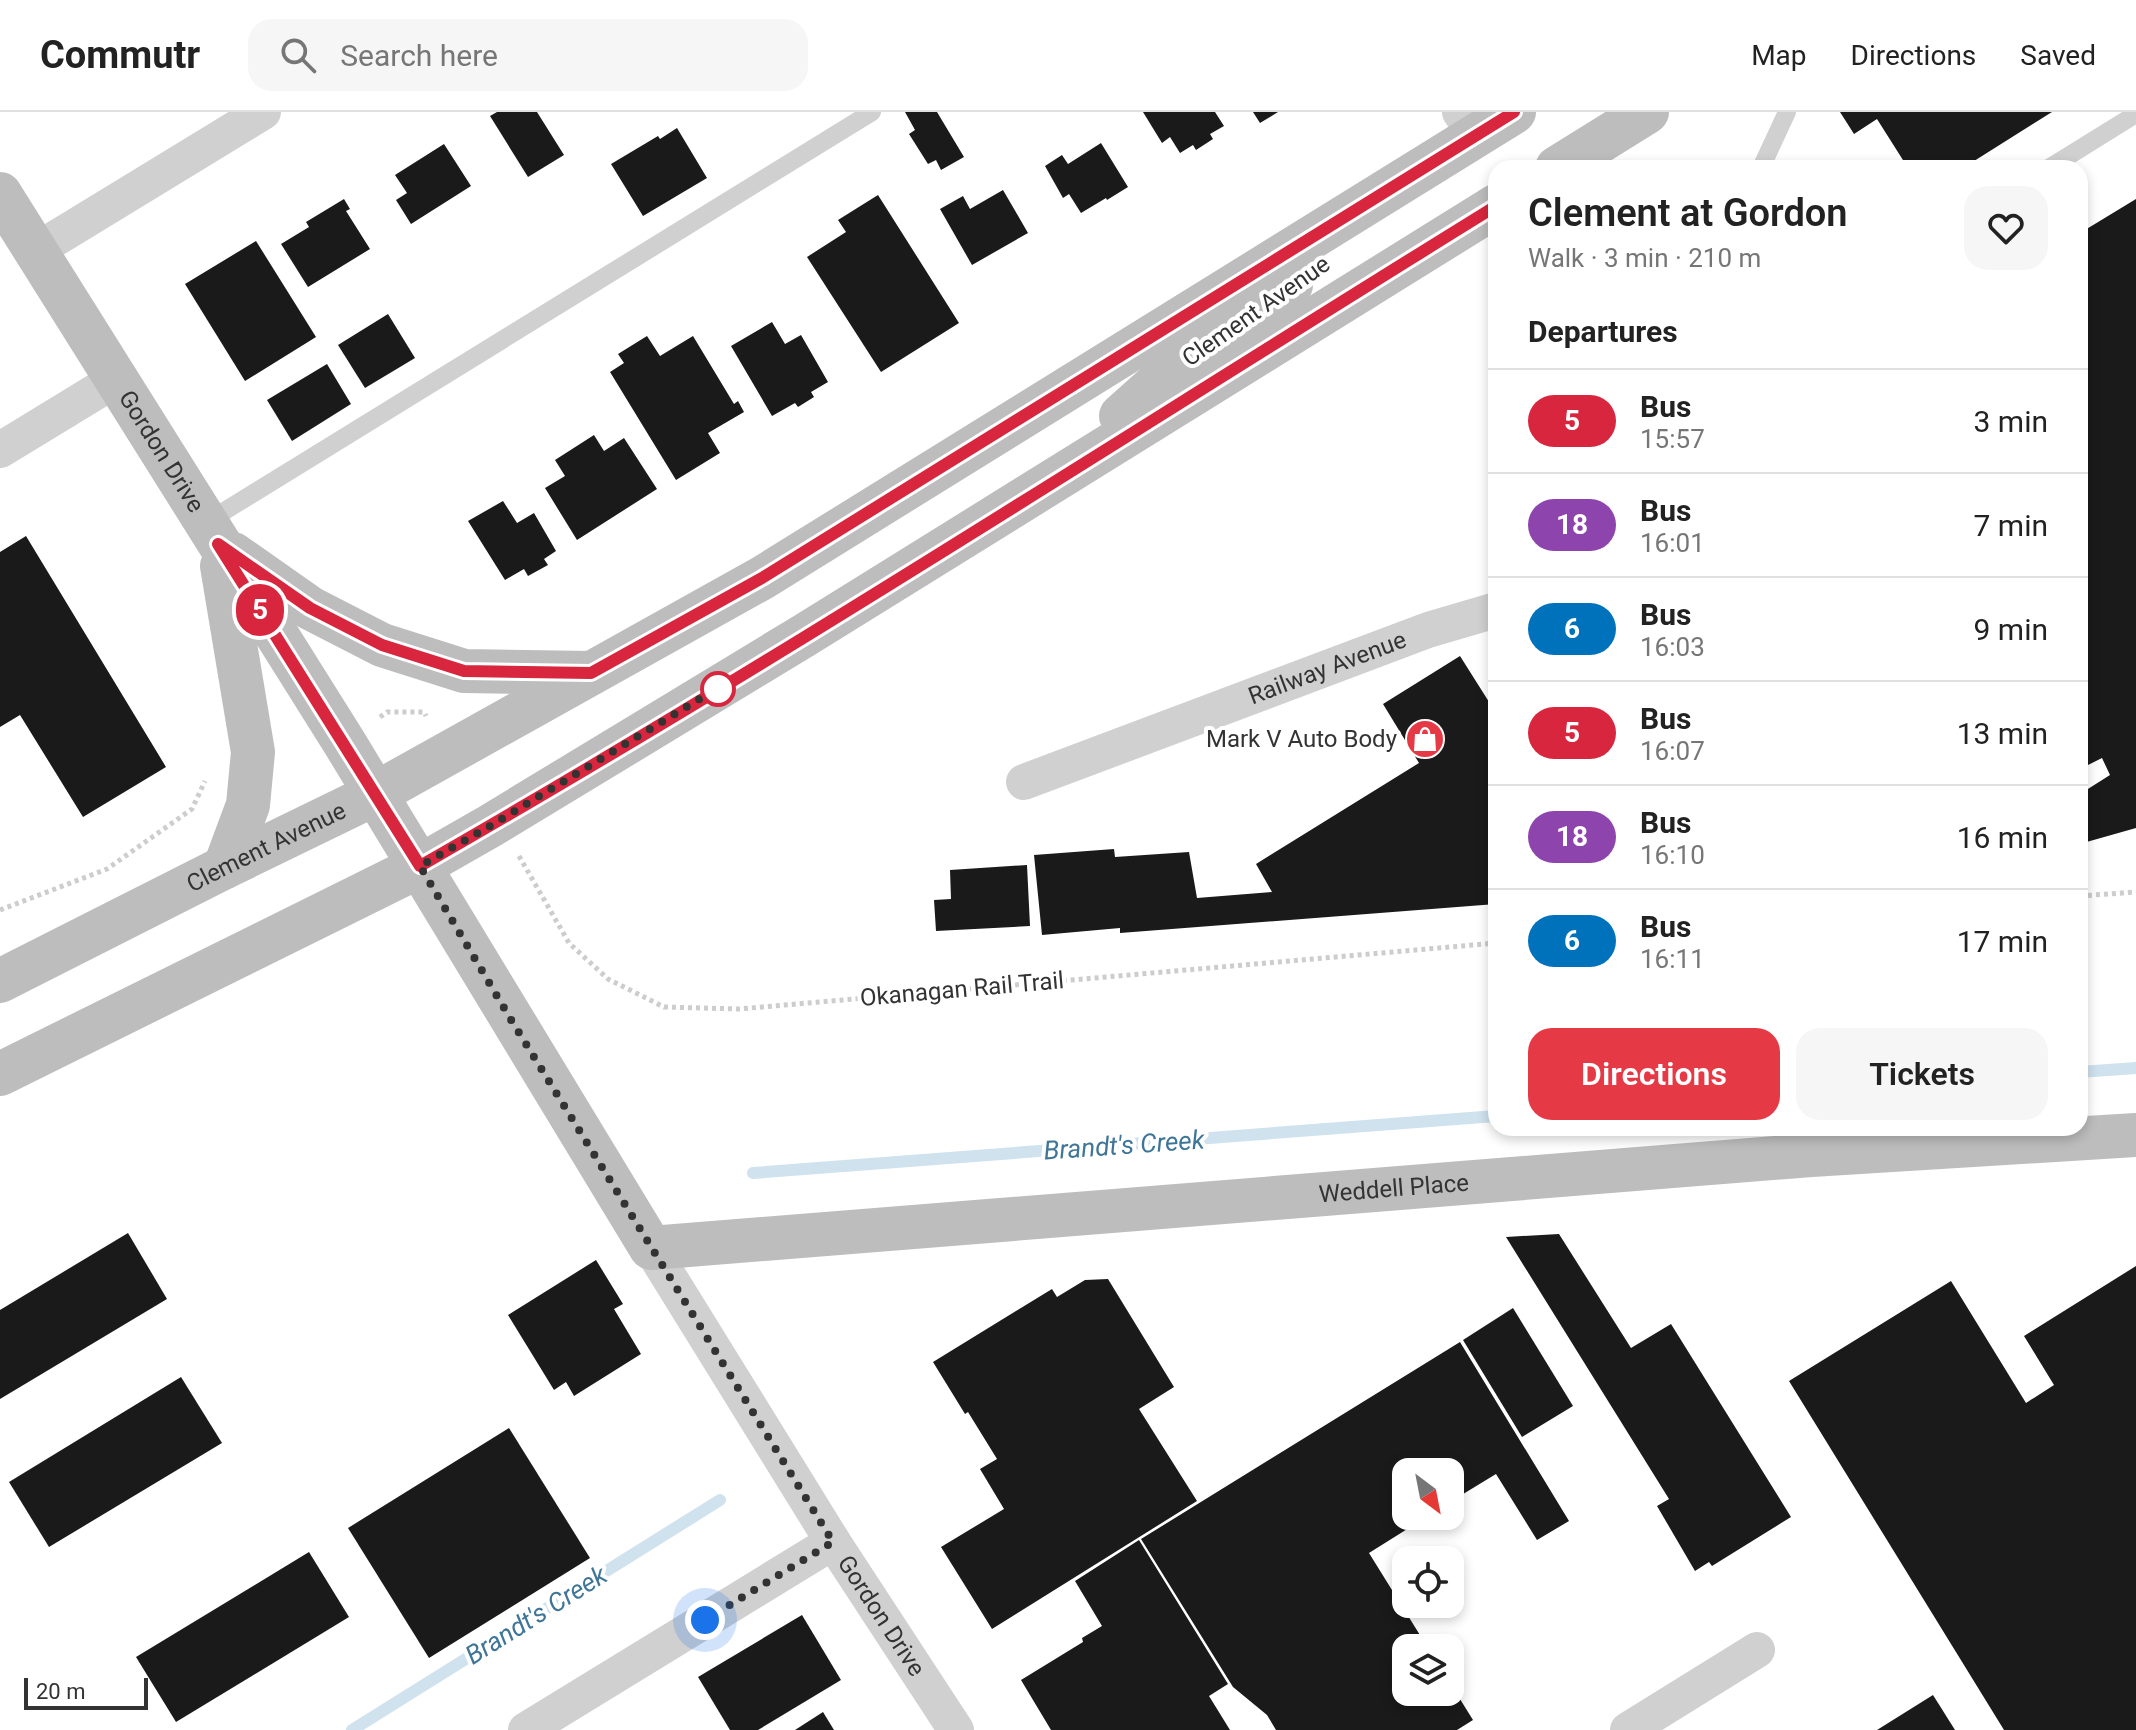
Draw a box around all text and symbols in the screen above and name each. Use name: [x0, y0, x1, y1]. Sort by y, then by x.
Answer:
search box: [248, 19, 808, 91]
text: Commutr: [40, 33, 200, 77]
icon: search: [276, 33, 320, 77]
text: Search here: [340, 38, 498, 73]
text: Map: [1751, 39, 1807, 72]
text: Directions: [1851, 39, 1976, 72]
text: Saved: [2020, 39, 2096, 72]
button: heart: [1964, 186, 2048, 270]
text: Clement at Gordon: [1528, 191, 1848, 235]
text: Walk · 3 min · 210 m: [1528, 243, 1761, 273]
street label: Clement Avenue: [1177, 250, 1335, 372]
text: Departures: [1528, 314, 1678, 349]
street label: Gordon Drive: [113, 385, 210, 518]
text: Bus: [1640, 389, 1691, 424]
text: 5: [1564, 404, 1580, 437]
text: 3 min: [1974, 404, 2048, 439]
text: 15:57: [1640, 424, 1705, 454]
text: Bus: [1640, 493, 1691, 528]
text: 18: [1556, 508, 1588, 541]
text: 7 min: [1974, 508, 2048, 543]
text: 16:01: [1640, 528, 1705, 558]
line badge: 5: [234, 584, 286, 636]
text: 5: [252, 593, 268, 626]
text: Bus: [1640, 597, 1691, 632]
text: 6: [1564, 612, 1580, 645]
text: 9 min: [1974, 612, 2048, 647]
street label: Railway Avenue: [1244, 626, 1410, 710]
text: 16:03: [1640, 632, 1705, 662]
unlabelled marker: [701, 672, 735, 706]
text: Bus: [1640, 701, 1691, 736]
text: 5: [1564, 716, 1580, 749]
text: 13 min: [1957, 716, 2048, 751]
shop icon: Mark V Auto Body: [1404, 718, 1446, 760]
place label: Mark V Auto Body: [1206, 725, 1398, 753]
text: 16:07: [1640, 736, 1705, 766]
street label: Clement Avenue: [182, 796, 350, 898]
text: Bus: [1640, 805, 1691, 840]
text: 18: [1556, 820, 1588, 853]
text: 16 min: [1957, 820, 2048, 855]
text: 16:10: [1640, 840, 1705, 870]
text: Bus: [1640, 909, 1691, 944]
text: 6: [1564, 924, 1580, 957]
text: 17 min: [1957, 924, 2048, 959]
text: 16:11: [1640, 944, 1705, 974]
street label: Okanagan Rail Trail: [859, 966, 1065, 1012]
button: Directions: [1528, 1028, 1780, 1120]
button: Tickets: [1796, 1028, 2048, 1120]
water label: Brandt's Creek: [1043, 1124, 1207, 1166]
street label: Weddell Place: [1318, 1168, 1470, 1208]
north arrow: [1392, 1458, 1464, 1530]
map controls: [1392, 1458, 1464, 1706]
button: locate: [1392, 1546, 1464, 1618]
street label: Gordon Drive: [832, 1550, 931, 1681]
water label: Brandt's Creek: [460, 1559, 613, 1670]
your location: [685, 1600, 725, 1640]
button: layers: [1392, 1634, 1464, 1706]
scale bar: [24, 1674, 148, 1710]
text: 20 m: [36, 1679, 85, 1704]

